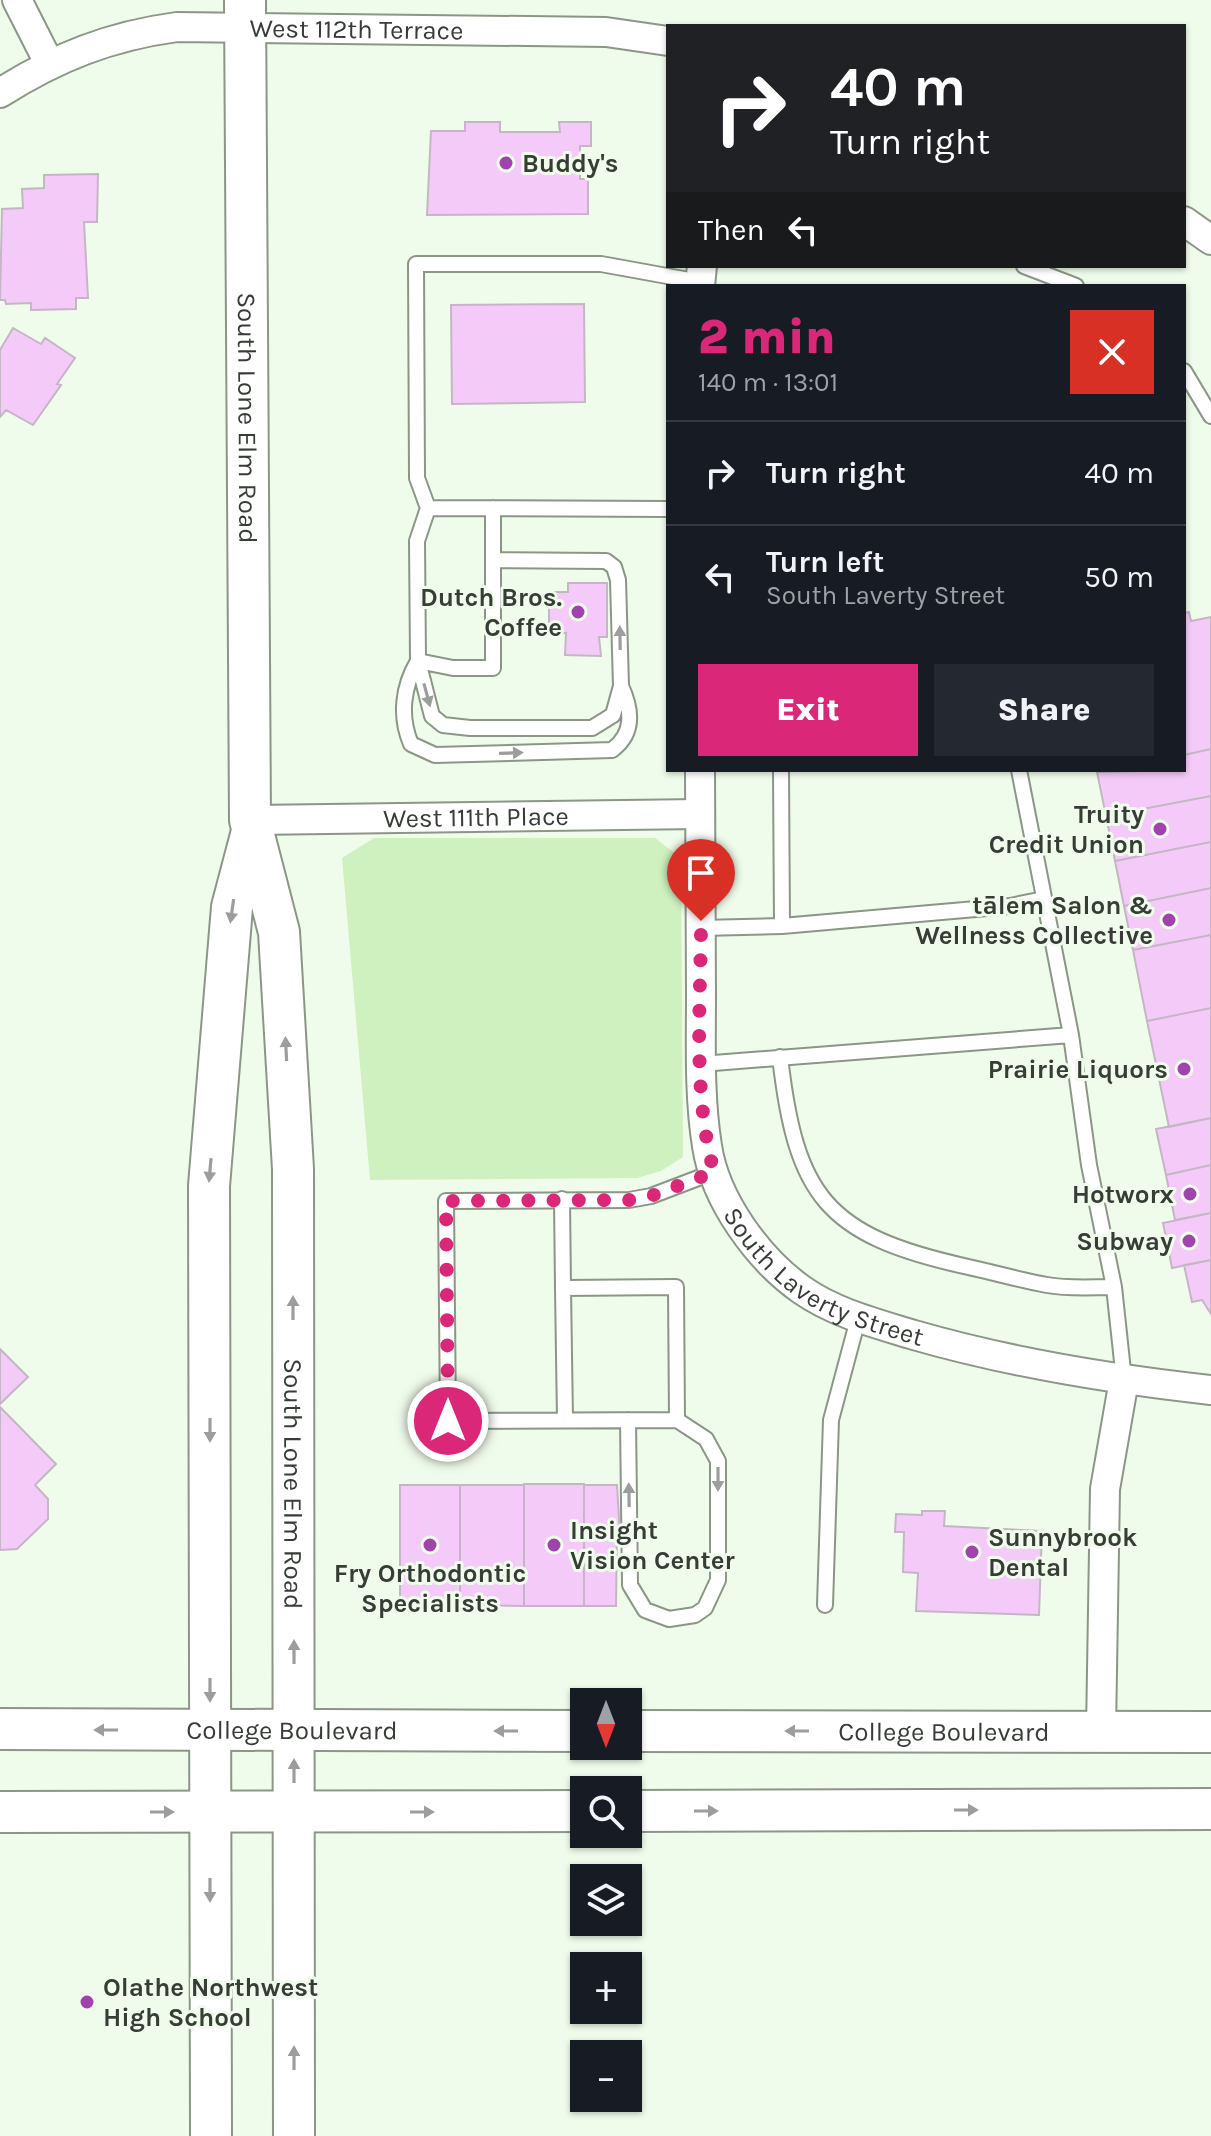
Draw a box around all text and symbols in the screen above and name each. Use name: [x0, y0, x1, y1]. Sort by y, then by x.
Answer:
street label: West 112th Terrace: [249, 13, 464, 46]
text: 40 m: [830, 54, 966, 119]
icon: right: [698, 56, 802, 160]
text: Turn right: [830, 121, 990, 163]
place label: Buddy's: [522, 148, 619, 179]
marker: Buddy's: [497, 154, 515, 172]
icon: left: [781, 208, 825, 252]
text: Then: [698, 212, 765, 248]
street label: South Lone Elm Road: [231, 292, 263, 544]
text: 2 min: [698, 309, 836, 365]
button: close: [1070, 310, 1154, 394]
text: 140 m · 13:01: [698, 367, 838, 398]
icon: right: [698, 451, 742, 495]
text: Turn right: [766, 455, 906, 491]
text: 40 m: [1084, 455, 1154, 491]
text: Turn left: [766, 544, 884, 580]
icon: left: [698, 555, 742, 599]
text: 50 m: [1084, 559, 1154, 595]
text: South Laverty Street: [766, 580, 1005, 611]
place label: Dutch Bros. Coffee: [420, 582, 562, 643]
marker: Dutch Bros. Coffee: [569, 603, 587, 621]
one-way arrow: [613, 625, 626, 650]
button: Exit: [698, 664, 918, 756]
button: Share: [934, 664, 1154, 756]
one-way arrow: [421, 683, 433, 708]
one-way arrow: [499, 746, 524, 759]
place label: Truity Credit Union: [989, 799, 1144, 860]
street label: West 111th Place: [383, 801, 569, 834]
marker: Truity Credit Union: [1151, 820, 1169, 838]
pin: [667, 839, 735, 921]
icon: arrive: [679, 851, 723, 895]
place label: tālem Salon & Wellness Collective: [915, 890, 1153, 951]
one-way arrow: [226, 899, 238, 924]
marker: tālem Salon & Wellness Collective: [1160, 911, 1178, 929]
one-way arrow: [279, 1036, 292, 1061]
place label: Prairie Liquors: [988, 1054, 1168, 1085]
marker: Prairie Liquors: [1175, 1060, 1193, 1078]
one-way arrow: [203, 1158, 216, 1183]
place label: Hotworx: [1072, 1179, 1174, 1210]
marker: Hotworx: [1181, 1185, 1199, 1203]
street label: South Laverty Street: [717, 1202, 927, 1353]
place label: Subway: [1076, 1226, 1173, 1257]
marker: Subway: [1180, 1232, 1198, 1250]
one-way arrow: [287, 1295, 299, 1320]
street label: South Lone Elm Road: [277, 1358, 308, 1610]
position arrow: [406, 1379, 490, 1463]
one-way arrow: [204, 1418, 216, 1443]
one-way arrow: [712, 1467, 724, 1492]
one-way arrow: [623, 1482, 635, 1507]
place label: Insight Vision Center: [570, 1515, 735, 1576]
place label: Sunnybrook Dental: [988, 1522, 1137, 1583]
marker: Fry Orthodontic Specialists: [421, 1536, 439, 1554]
marker: Insight Vision Center: [545, 1536, 563, 1554]
marker: Sunnybrook Dental: [963, 1543, 981, 1561]
place label: Fry Orthodontic Specialists: [334, 1558, 526, 1619]
one-way arrow: [288, 1639, 300, 1664]
one-way arrow: [204, 1678, 217, 1703]
north arrow: [570, 1688, 642, 1760]
map controls: [570, 1688, 642, 2112]
street label: College Boulevard: [186, 1715, 398, 1746]
street label: College Boulevard: [838, 1716, 1050, 1748]
one-way arrow: [93, 1723, 118, 1736]
one-way arrow: [493, 1725, 518, 1737]
one-way arrow: [784, 1725, 809, 1737]
one-way arrow: [288, 1758, 300, 1783]
button: search: [570, 1776, 642, 1848]
one-way arrow: [954, 1804, 979, 1816]
one-way arrow: [694, 1805, 719, 1817]
one-way arrow: [150, 1806, 175, 1818]
one-way arrow: [410, 1806, 435, 1818]
button: layers: [570, 1864, 642, 1936]
one-way arrow: [204, 1878, 216, 1903]
button: +: [570, 1952, 642, 2024]
place label: Olathe Northwest High School: [103, 1972, 318, 2033]
marker: Olathe Northwest High School: [78, 1993, 96, 2011]
button: −: [570, 2040, 642, 2112]
one-way arrow: [288, 2045, 300, 2070]

